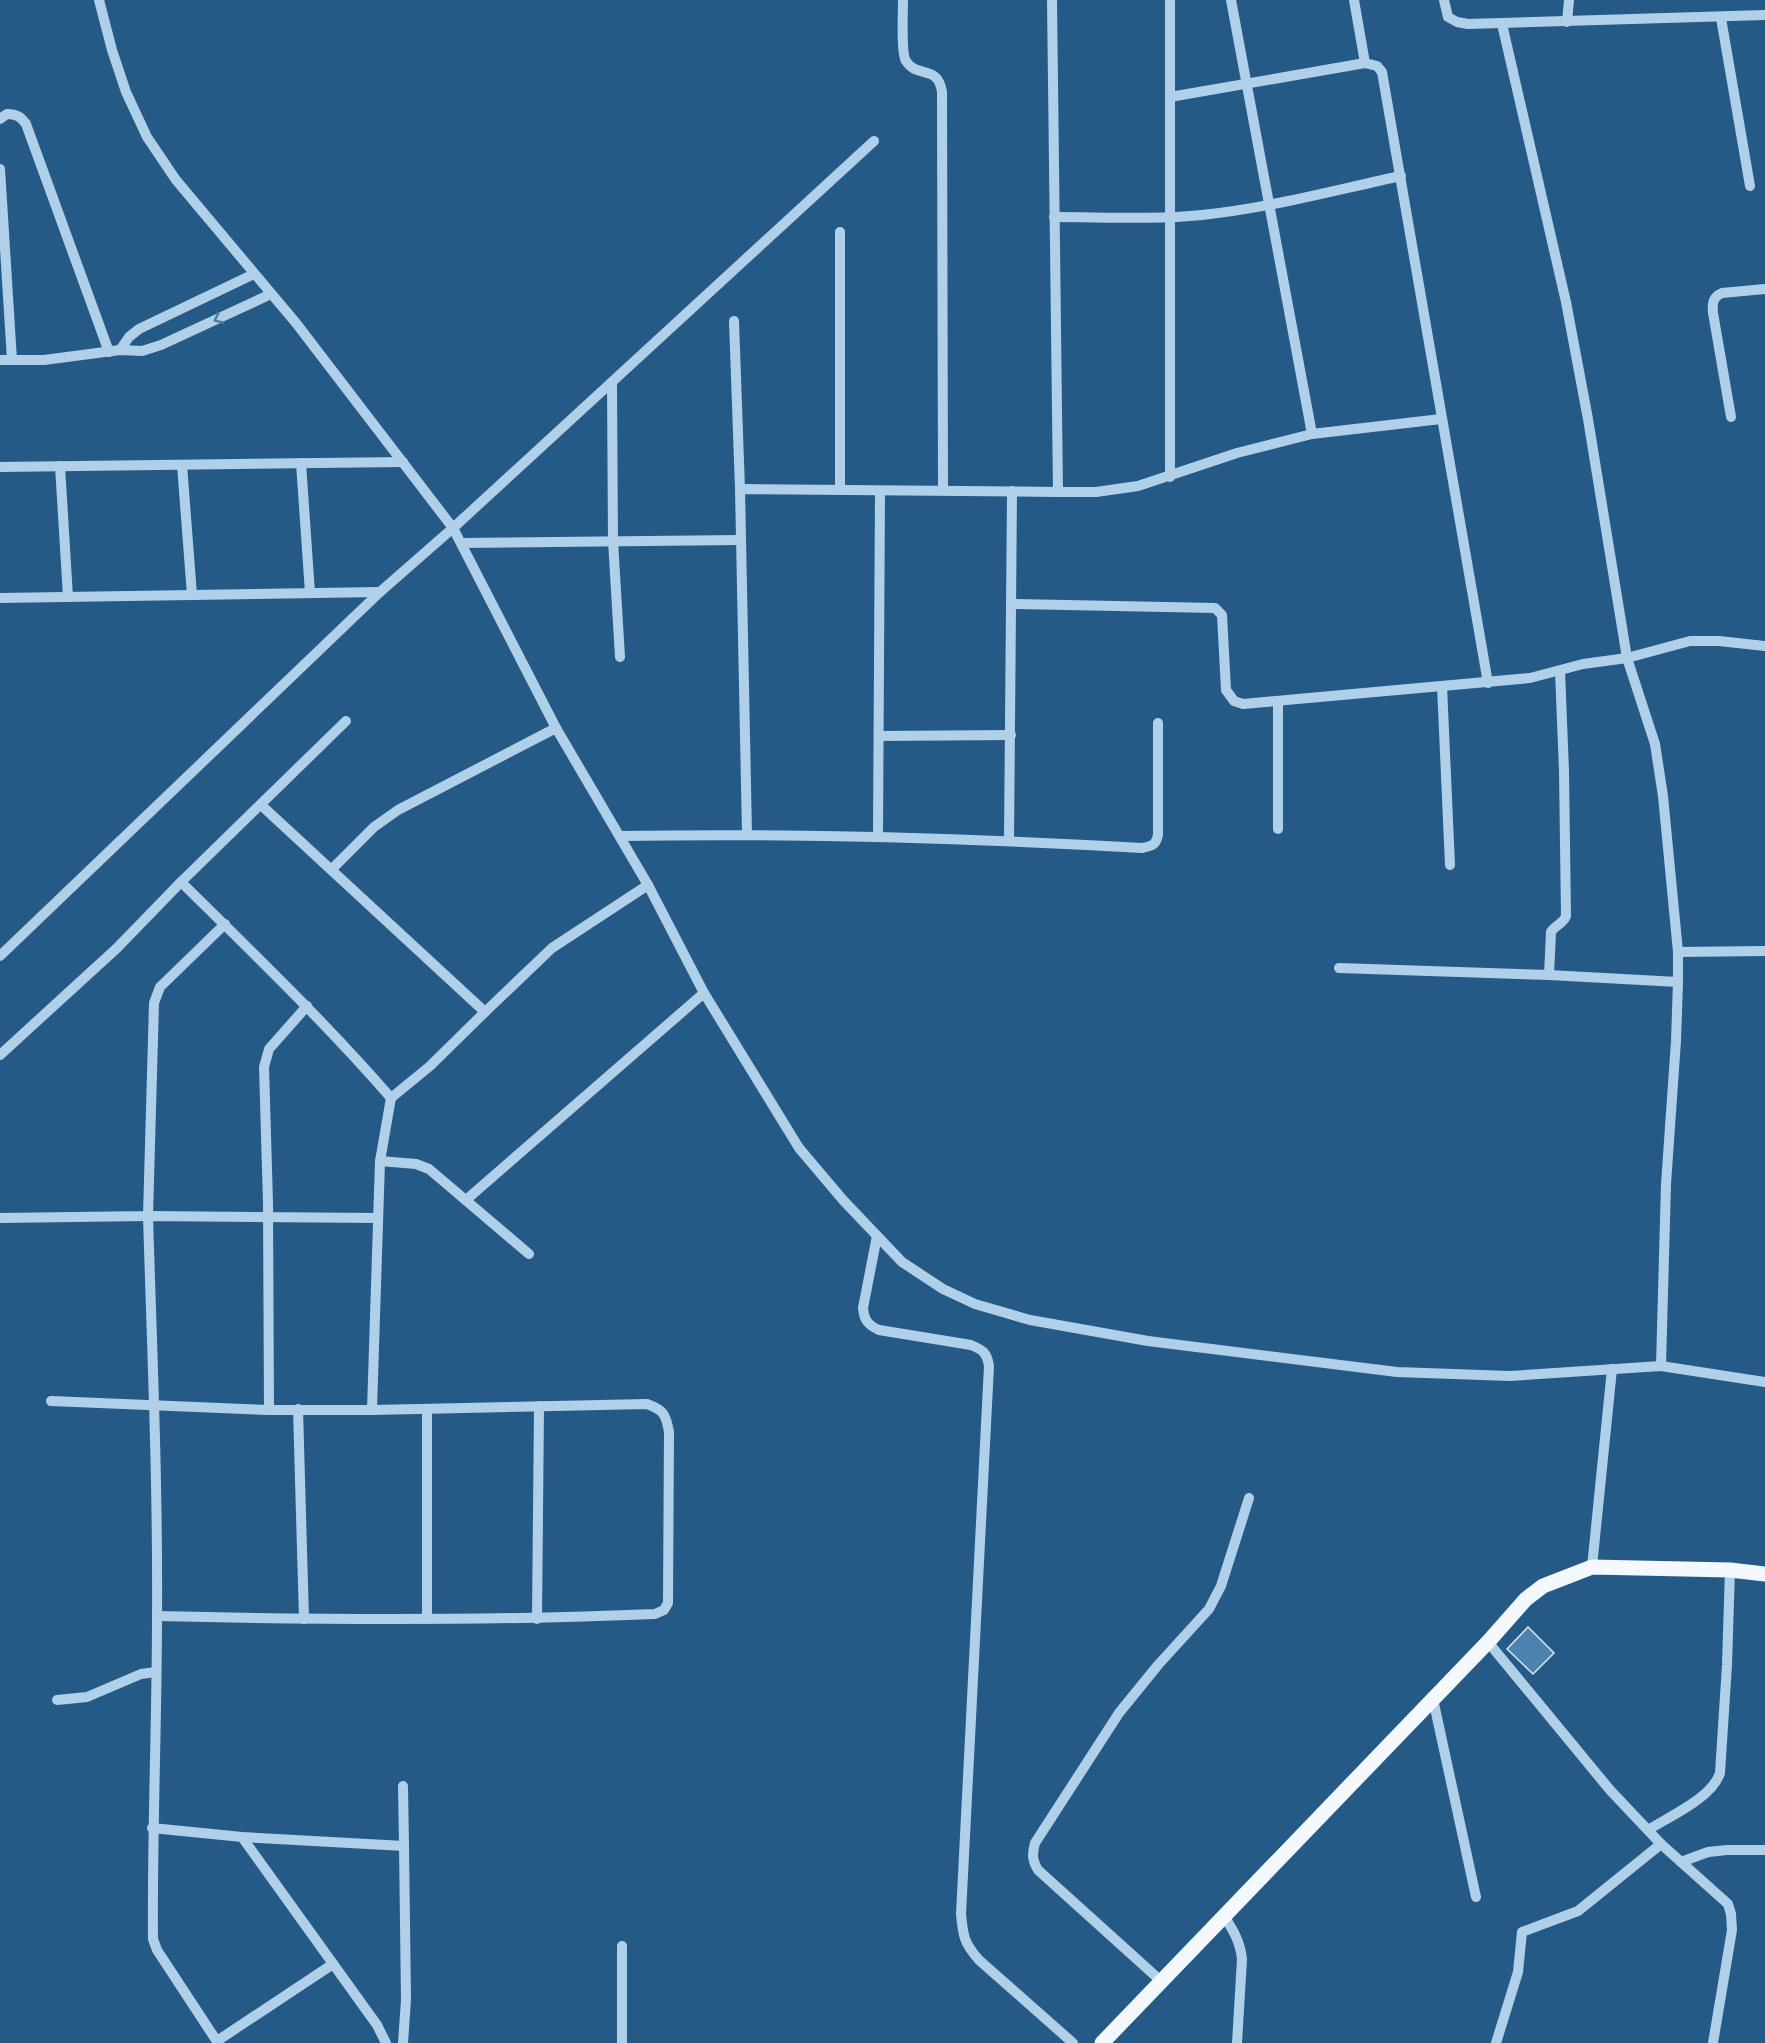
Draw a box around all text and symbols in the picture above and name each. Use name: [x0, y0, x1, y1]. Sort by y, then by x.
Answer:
one-way arrow: [213, 311, 224, 323]

